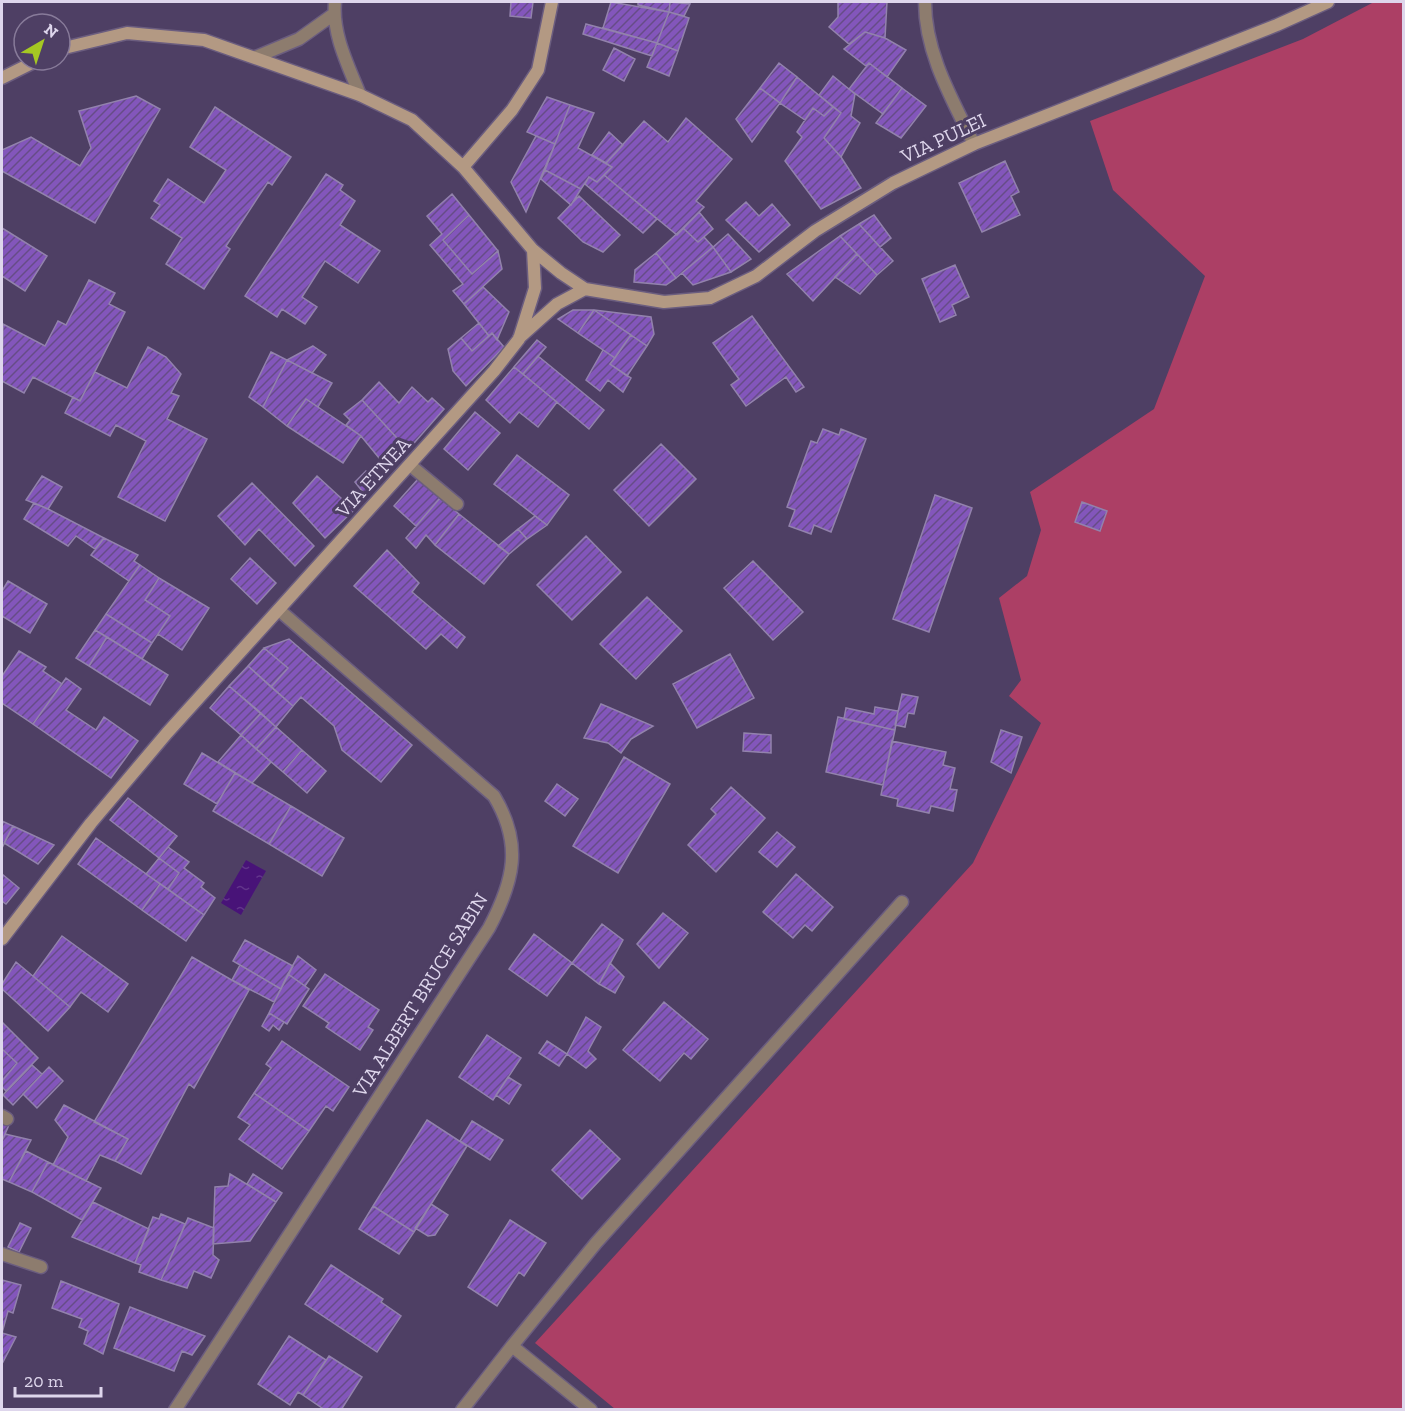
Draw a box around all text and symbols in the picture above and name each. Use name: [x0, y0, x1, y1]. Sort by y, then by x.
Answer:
north arrow: [12, 12, 72, 72]
text: N: [40, 20, 62, 42]
street label: VIA PULEI: [896, 108, 989, 169]
street label: VIA ETNEA: [330, 431, 416, 523]
street label: VIA ALBERT BRUCE SABIN: [347, 888, 493, 1102]
scale bar: [15, 1360, 100, 1398]
text: 20 m: [24, 1370, 64, 1392]

